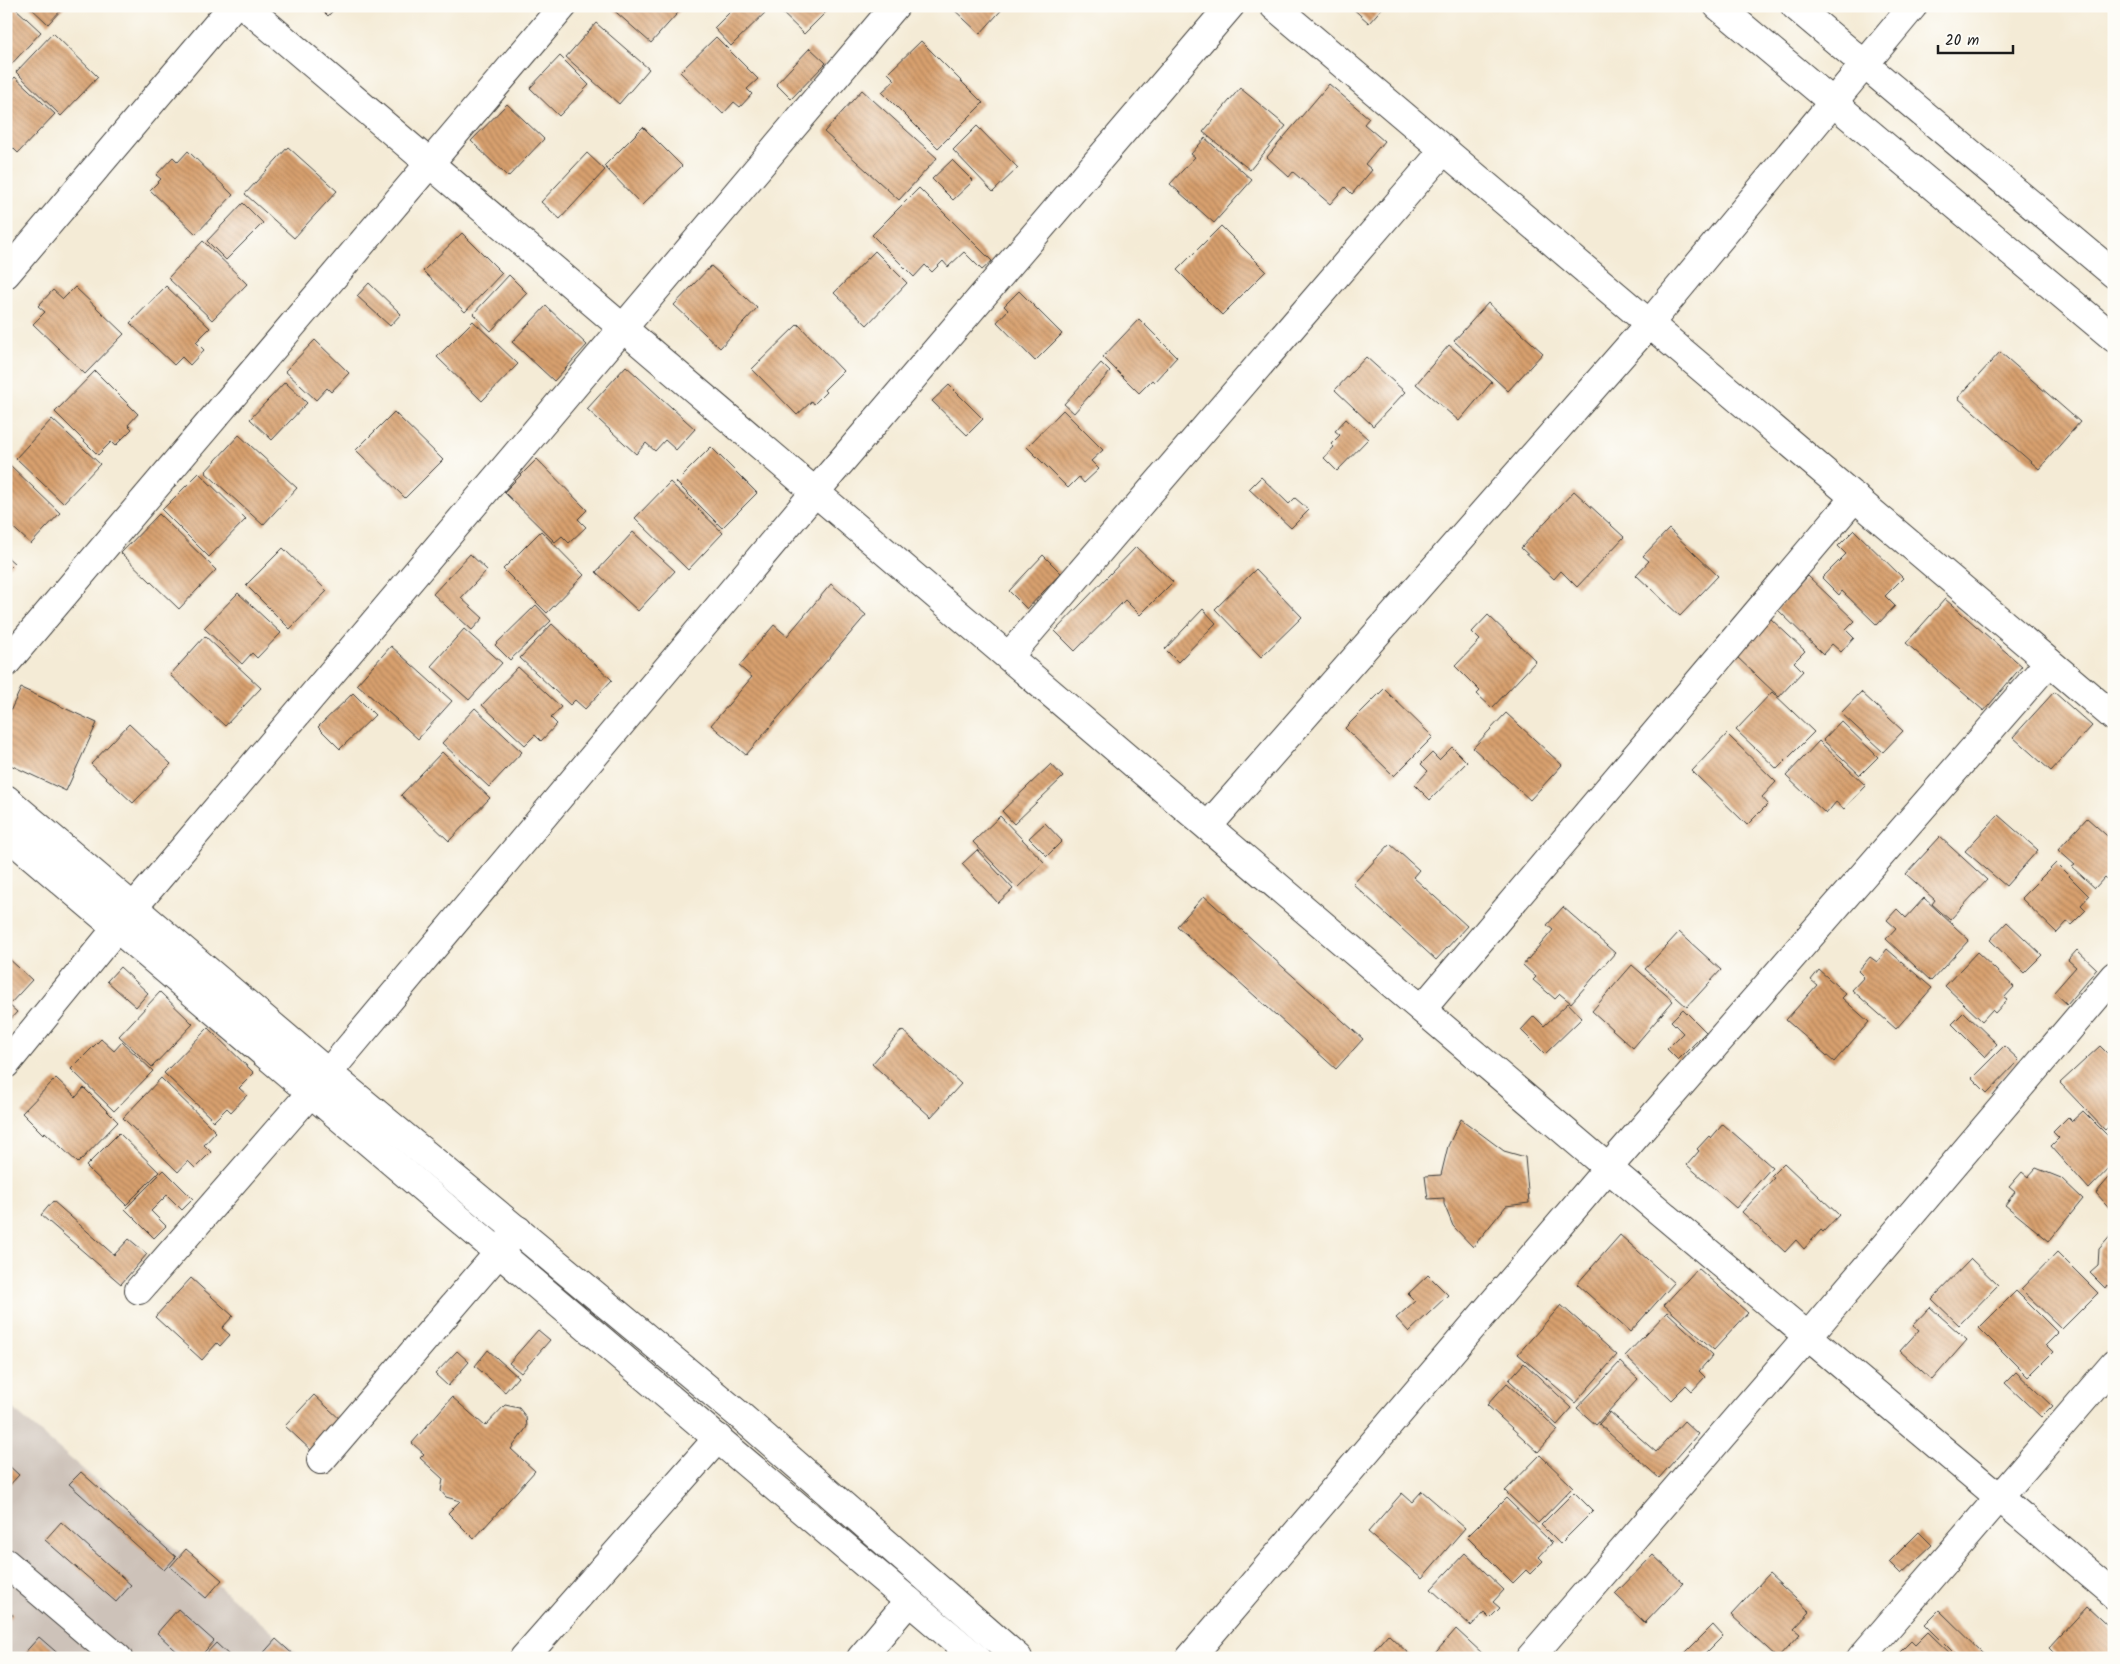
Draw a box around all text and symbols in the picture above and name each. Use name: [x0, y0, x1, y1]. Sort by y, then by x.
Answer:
scale bar: [1938, 22, 2012, 54]
text: 20 m: [1945, 29, 1979, 53]

